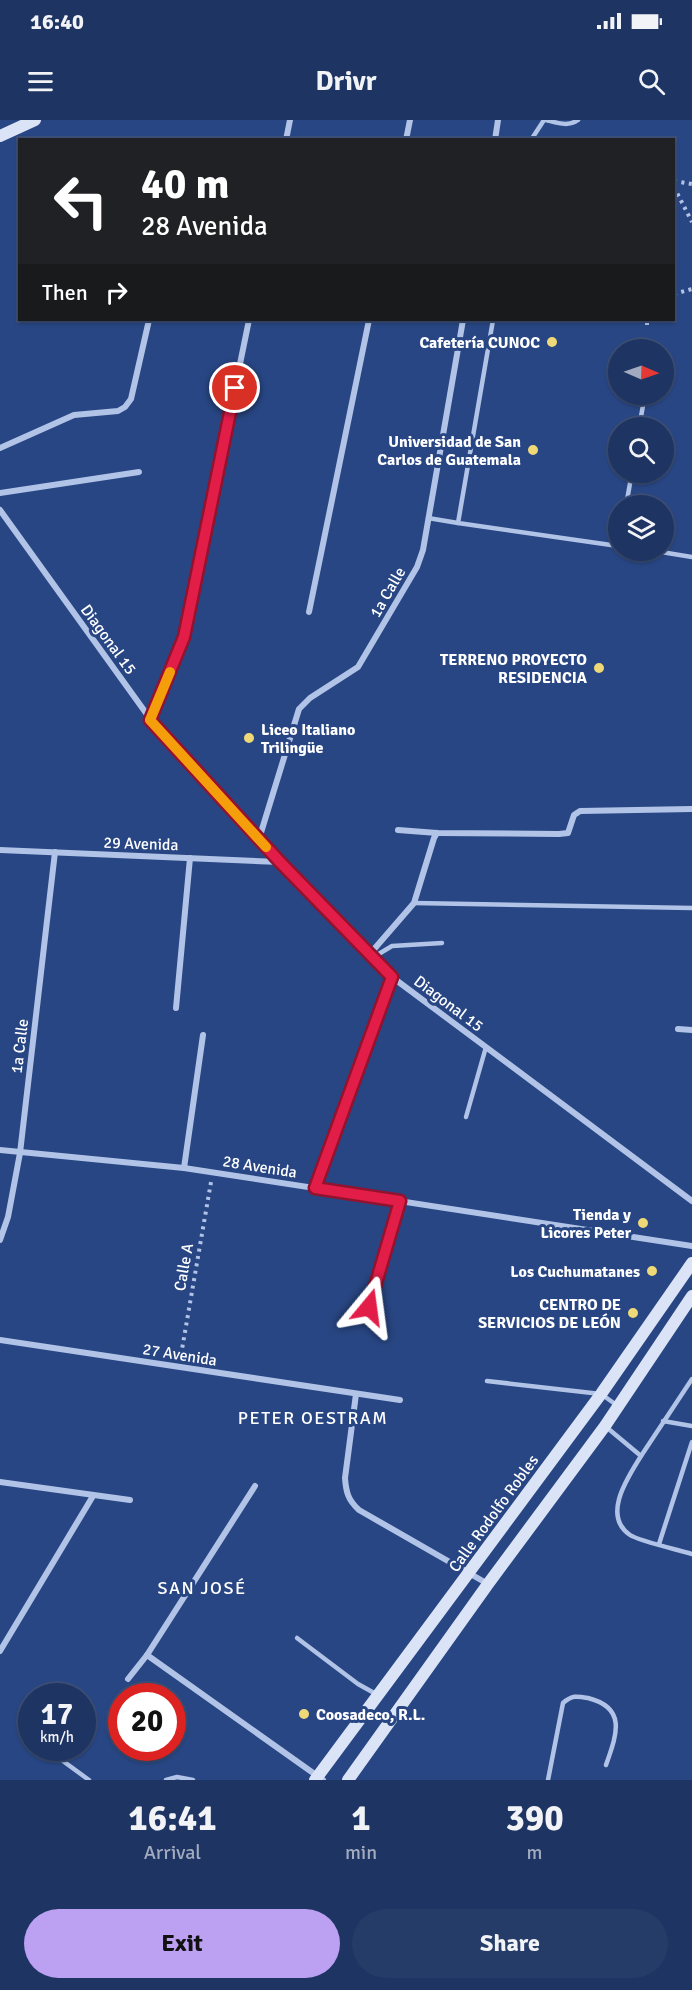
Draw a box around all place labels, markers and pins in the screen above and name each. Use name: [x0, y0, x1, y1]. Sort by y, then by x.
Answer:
place label: Cafetería CUNOC: [419, 333, 540, 353]
marker: Cafetería CUNOC: [545, 335, 559, 349]
pin: [209, 362, 260, 413]
place label: Universidad de San Carlos de Guatemala: [377, 432, 521, 470]
marker: Universidad de San Carlos de Guatemala: [526, 443, 540, 457]
place label: TERRENO PROYECTO RESIDENCIA: [440, 650, 588, 688]
marker: TERRENO PROYECTO RESIDENCIA: [592, 661, 606, 675]
place label: Liceo Italiano Trilingüe: [261, 720, 355, 758]
marker: Liceo Italiano Trilingüe: [242, 731, 256, 745]
place label: Tienda y Licores Peter: [540, 1205, 632, 1243]
marker: Tienda y Licores Peter: [636, 1216, 650, 1230]
place label: Los Cuchumatanes: [510, 1262, 640, 1282]
marker: Los Cuchumatanes: [645, 1264, 659, 1278]
place label: CENTRO DE SERVICIOS DE LEÓN: [478, 1295, 621, 1333]
marker: CENTRO DE SERVICIOS DE LEÓN: [626, 1306, 640, 1320]
place label: Coosadeco, R.L.: [316, 1705, 425, 1725]
marker: Coosadeco, R.L.: [297, 1707, 311, 1721]

